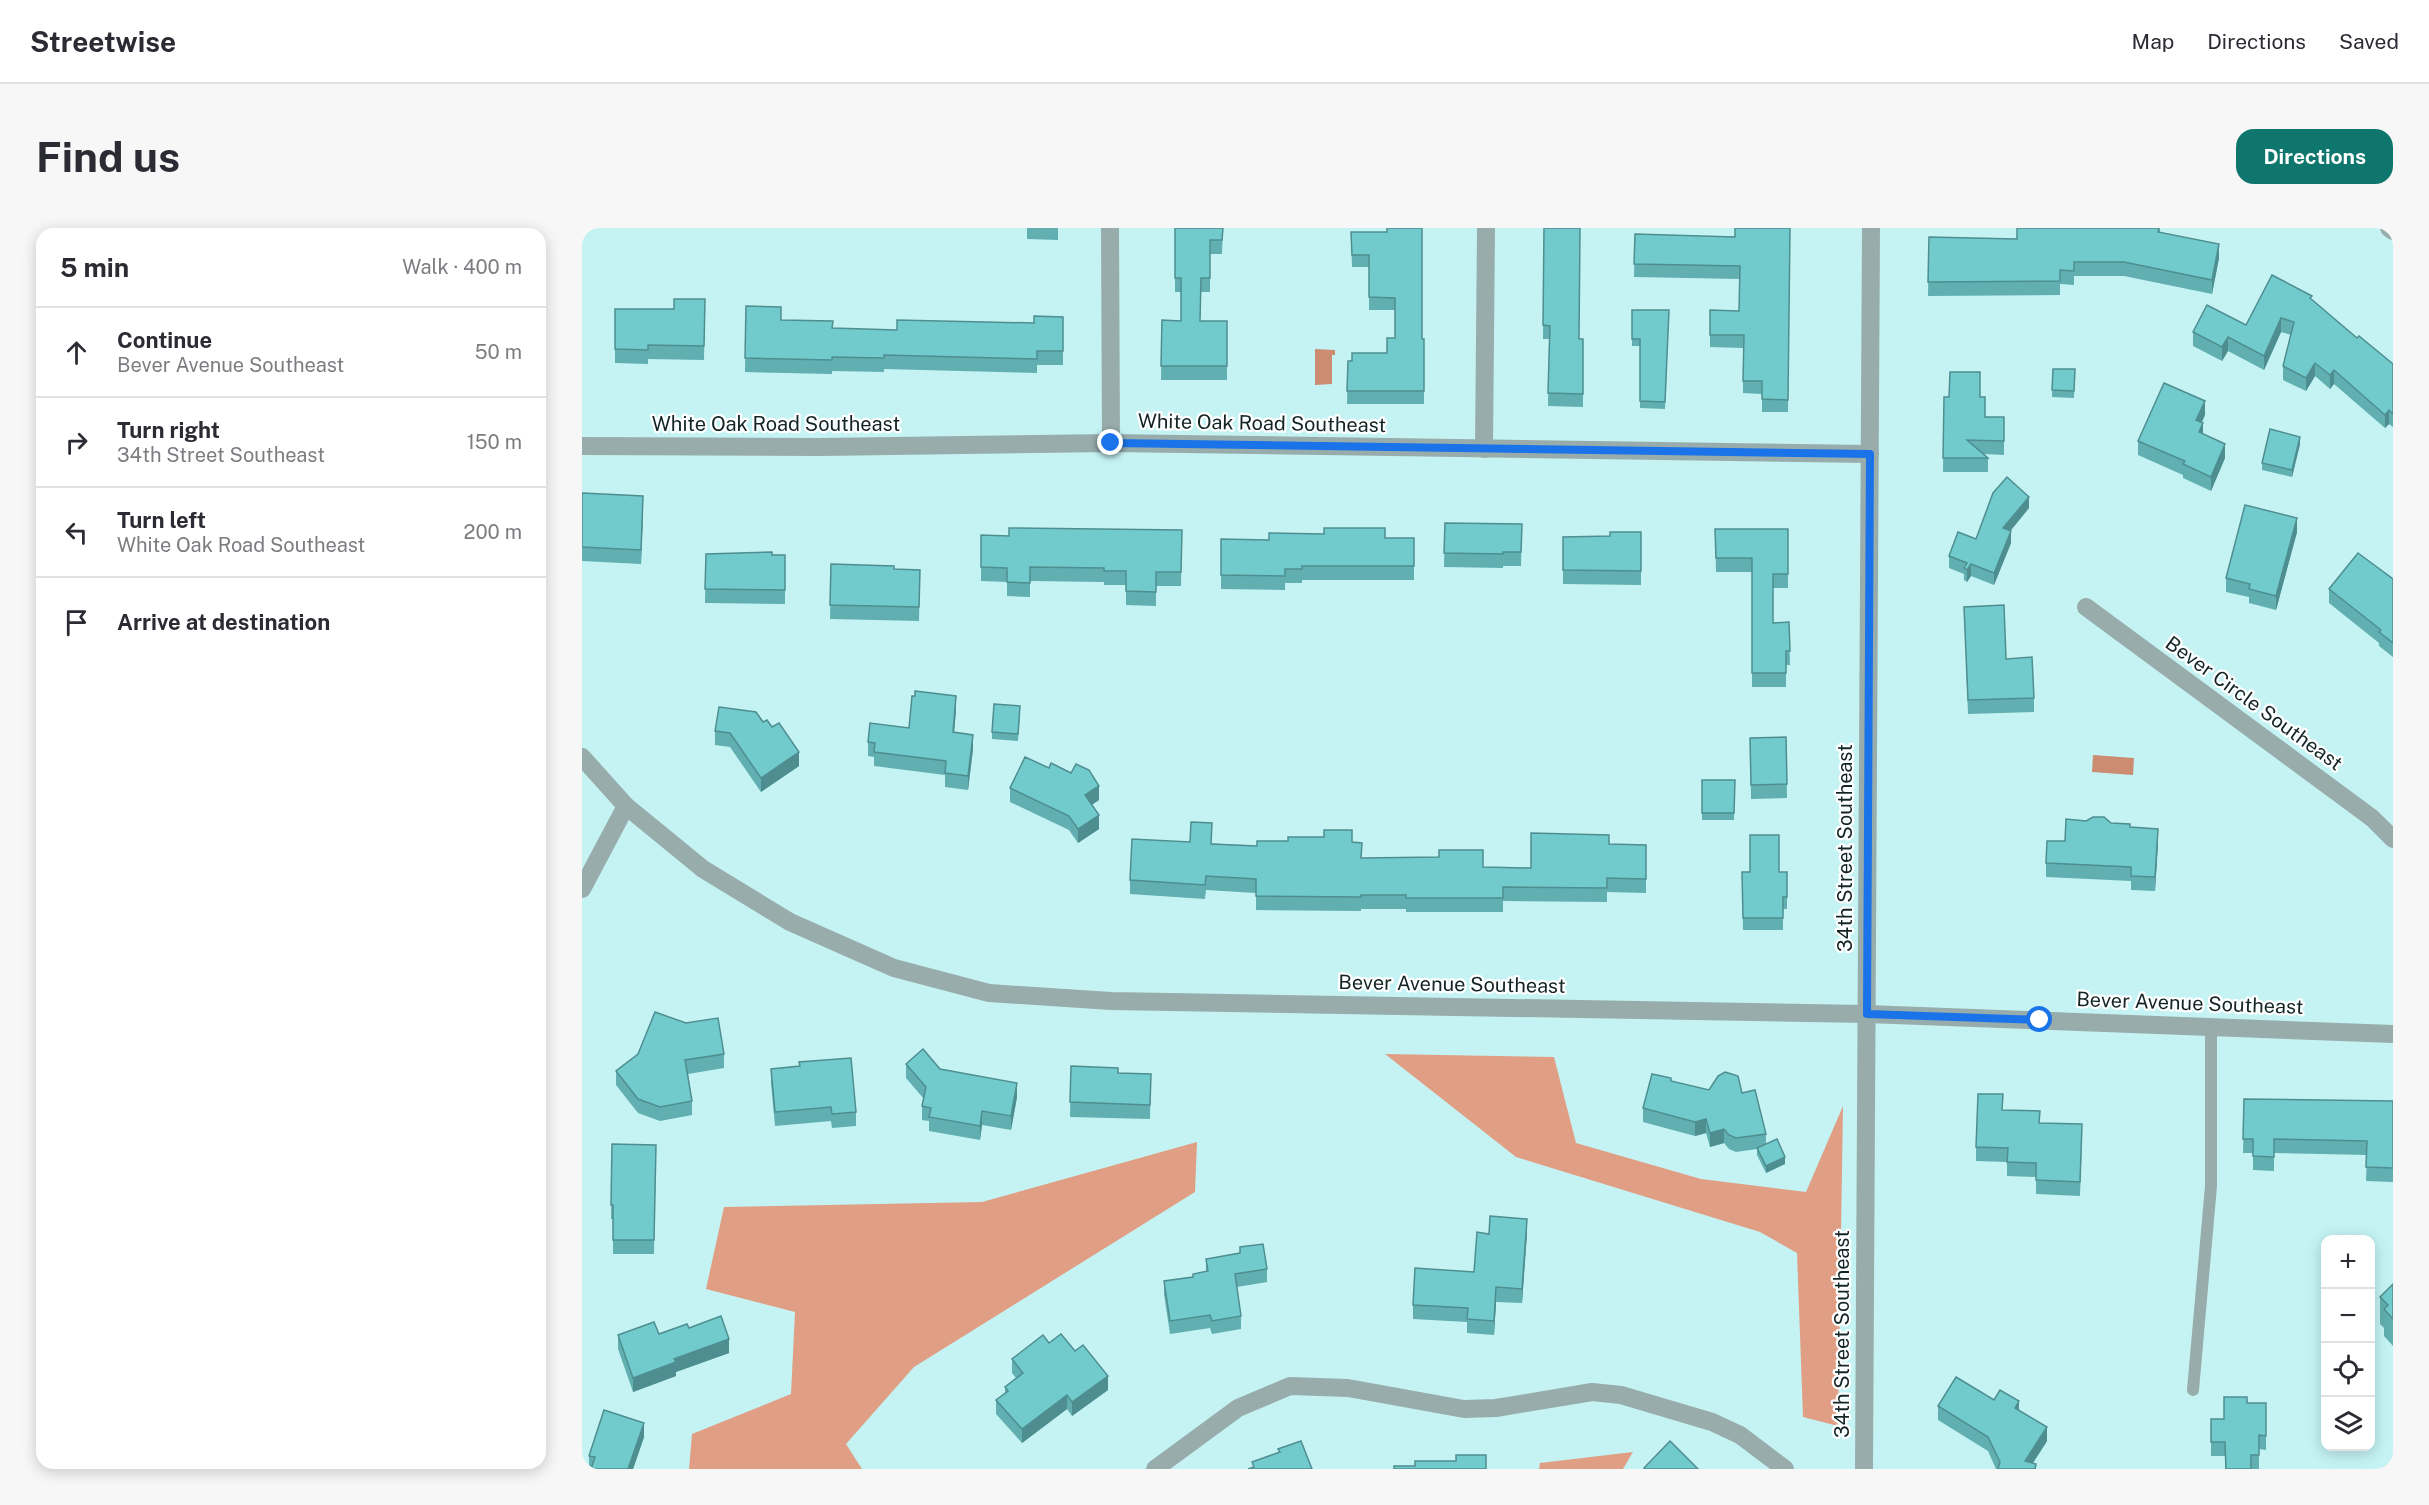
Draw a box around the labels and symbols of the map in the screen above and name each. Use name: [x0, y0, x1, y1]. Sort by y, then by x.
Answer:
street label: White Oak Road Southeast: [1138, 409, 1386, 437]
street label: White Oak Road Southeast: [652, 412, 900, 436]
route end: [1097, 429, 1123, 455]
street label: Bever Circle Southeast: [2161, 631, 2347, 775]
street label: 34th Street Southeast: [1833, 744, 1857, 952]
street label: Bever Avenue Southeast: [1338, 970, 1566, 998]
street label: Bever Avenue Southeast: [2076, 987, 2304, 1019]
route start: [2026, 1006, 2052, 1032]
street label: 34th Street Southeast: [1830, 1230, 1854, 1438]

